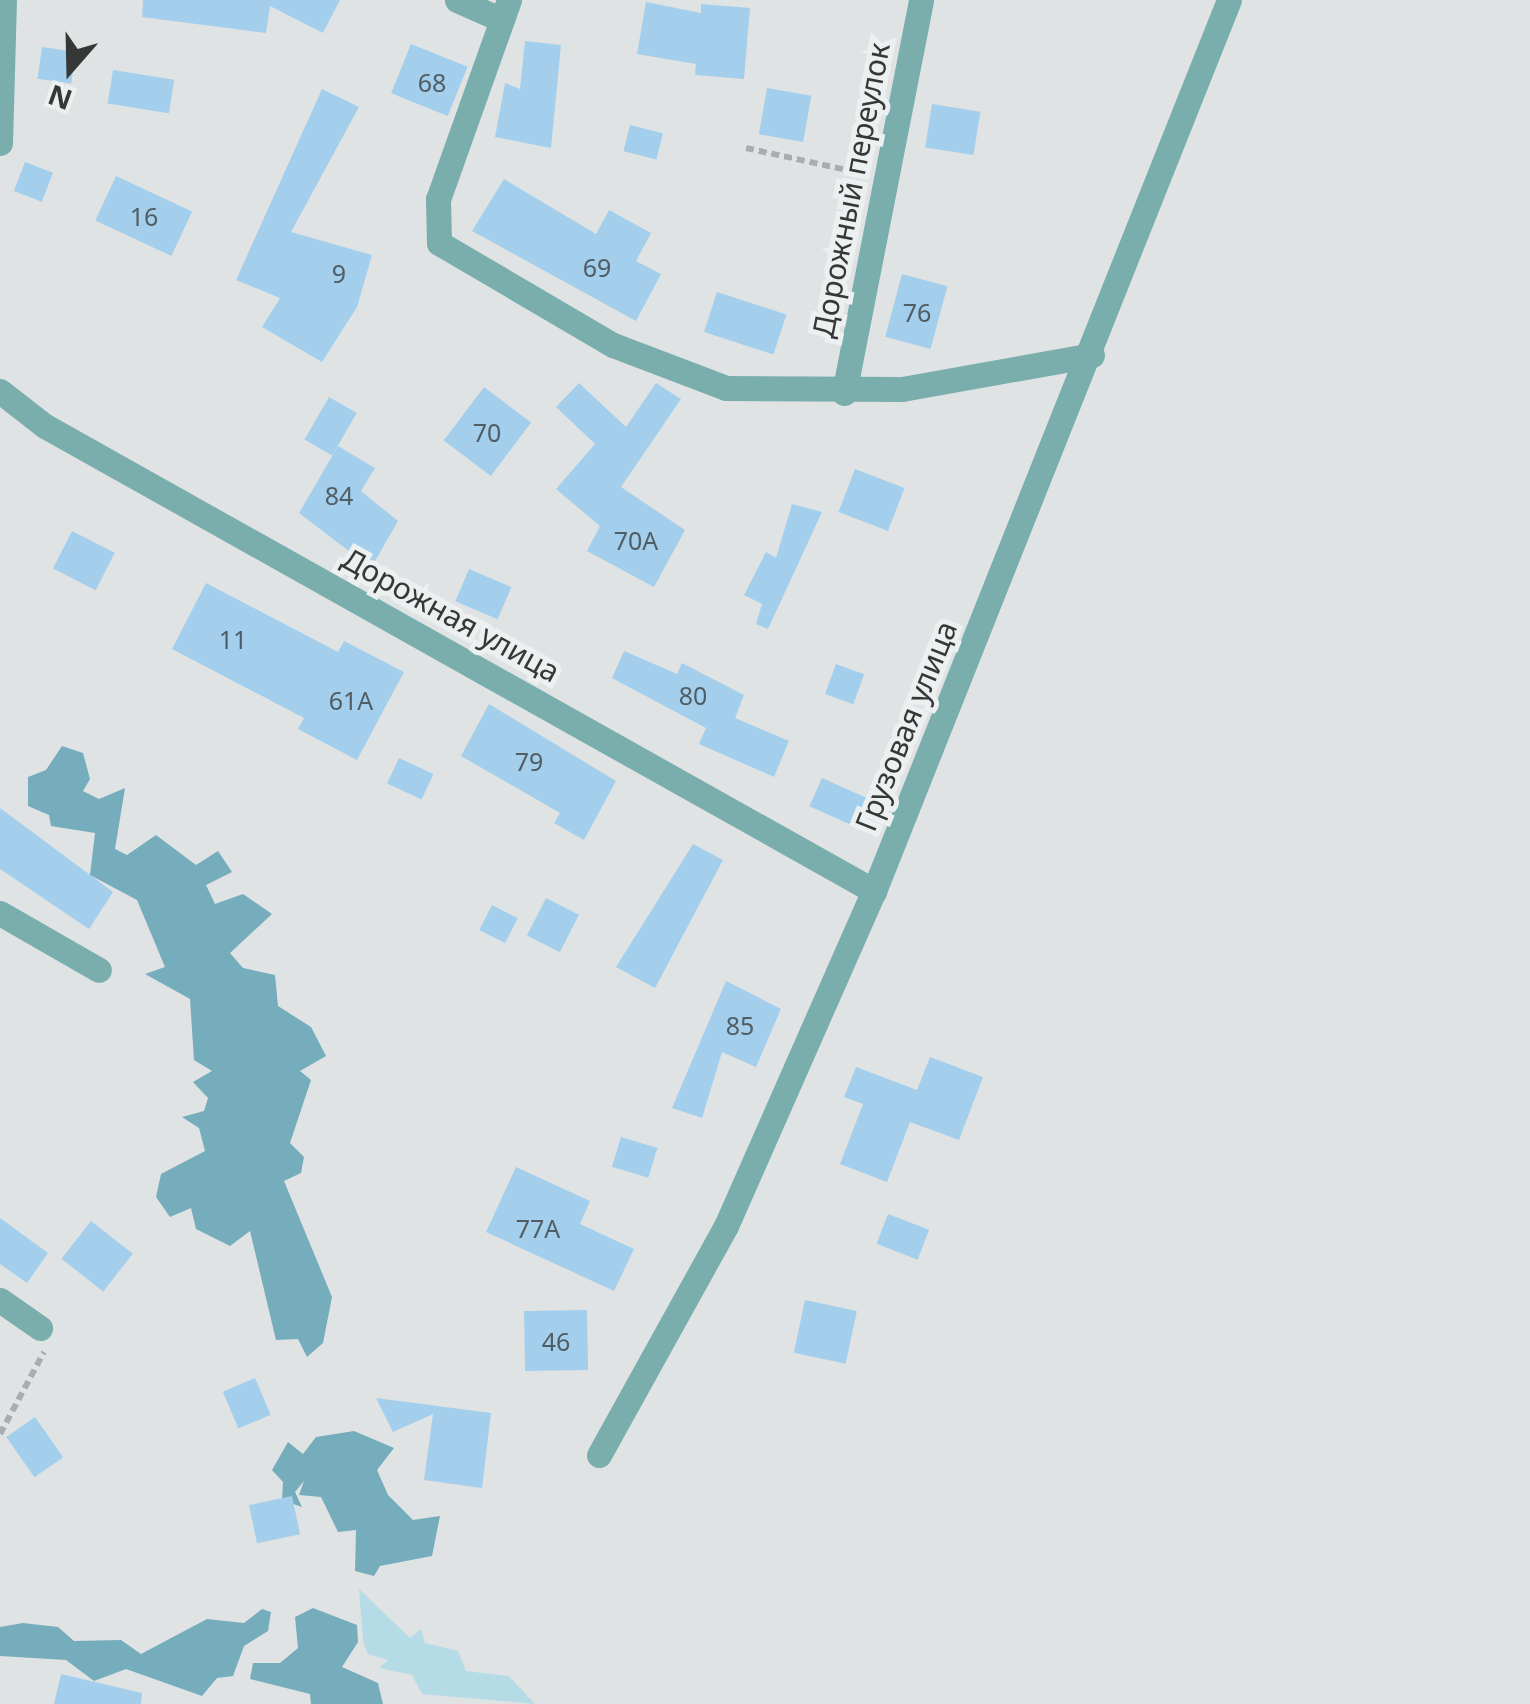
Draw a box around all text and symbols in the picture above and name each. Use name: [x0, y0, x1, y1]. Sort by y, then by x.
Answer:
north arrow: [20, 20, 120, 120]
street label: Дорожный переулок: [805, 40, 897, 340]
house number: 68: [418, 67, 446, 97]
text: N: [43, 76, 77, 120]
house number: 16: [130, 201, 158, 231]
house number: 69: [583, 252, 611, 282]
house number: 9: [332, 258, 346, 288]
house number: 76: [903, 297, 931, 327]
house number: 70: [473, 417, 501, 447]
house number: 84: [325, 480, 353, 510]
house number: 70А: [614, 525, 658, 555]
street label: Дорожная улица: [336, 540, 566, 690]
street label: Грузовая улица: [848, 616, 964, 836]
house number: 11: [219, 624, 247, 654]
house number: 80: [679, 680, 707, 710]
house number: 61A: [329, 685, 373, 715]
house number: 79: [515, 746, 543, 776]
house number: 85: [726, 1010, 754, 1040]
house number: 77А: [516, 1213, 560, 1243]
house number: 46: [542, 1326, 570, 1356]

